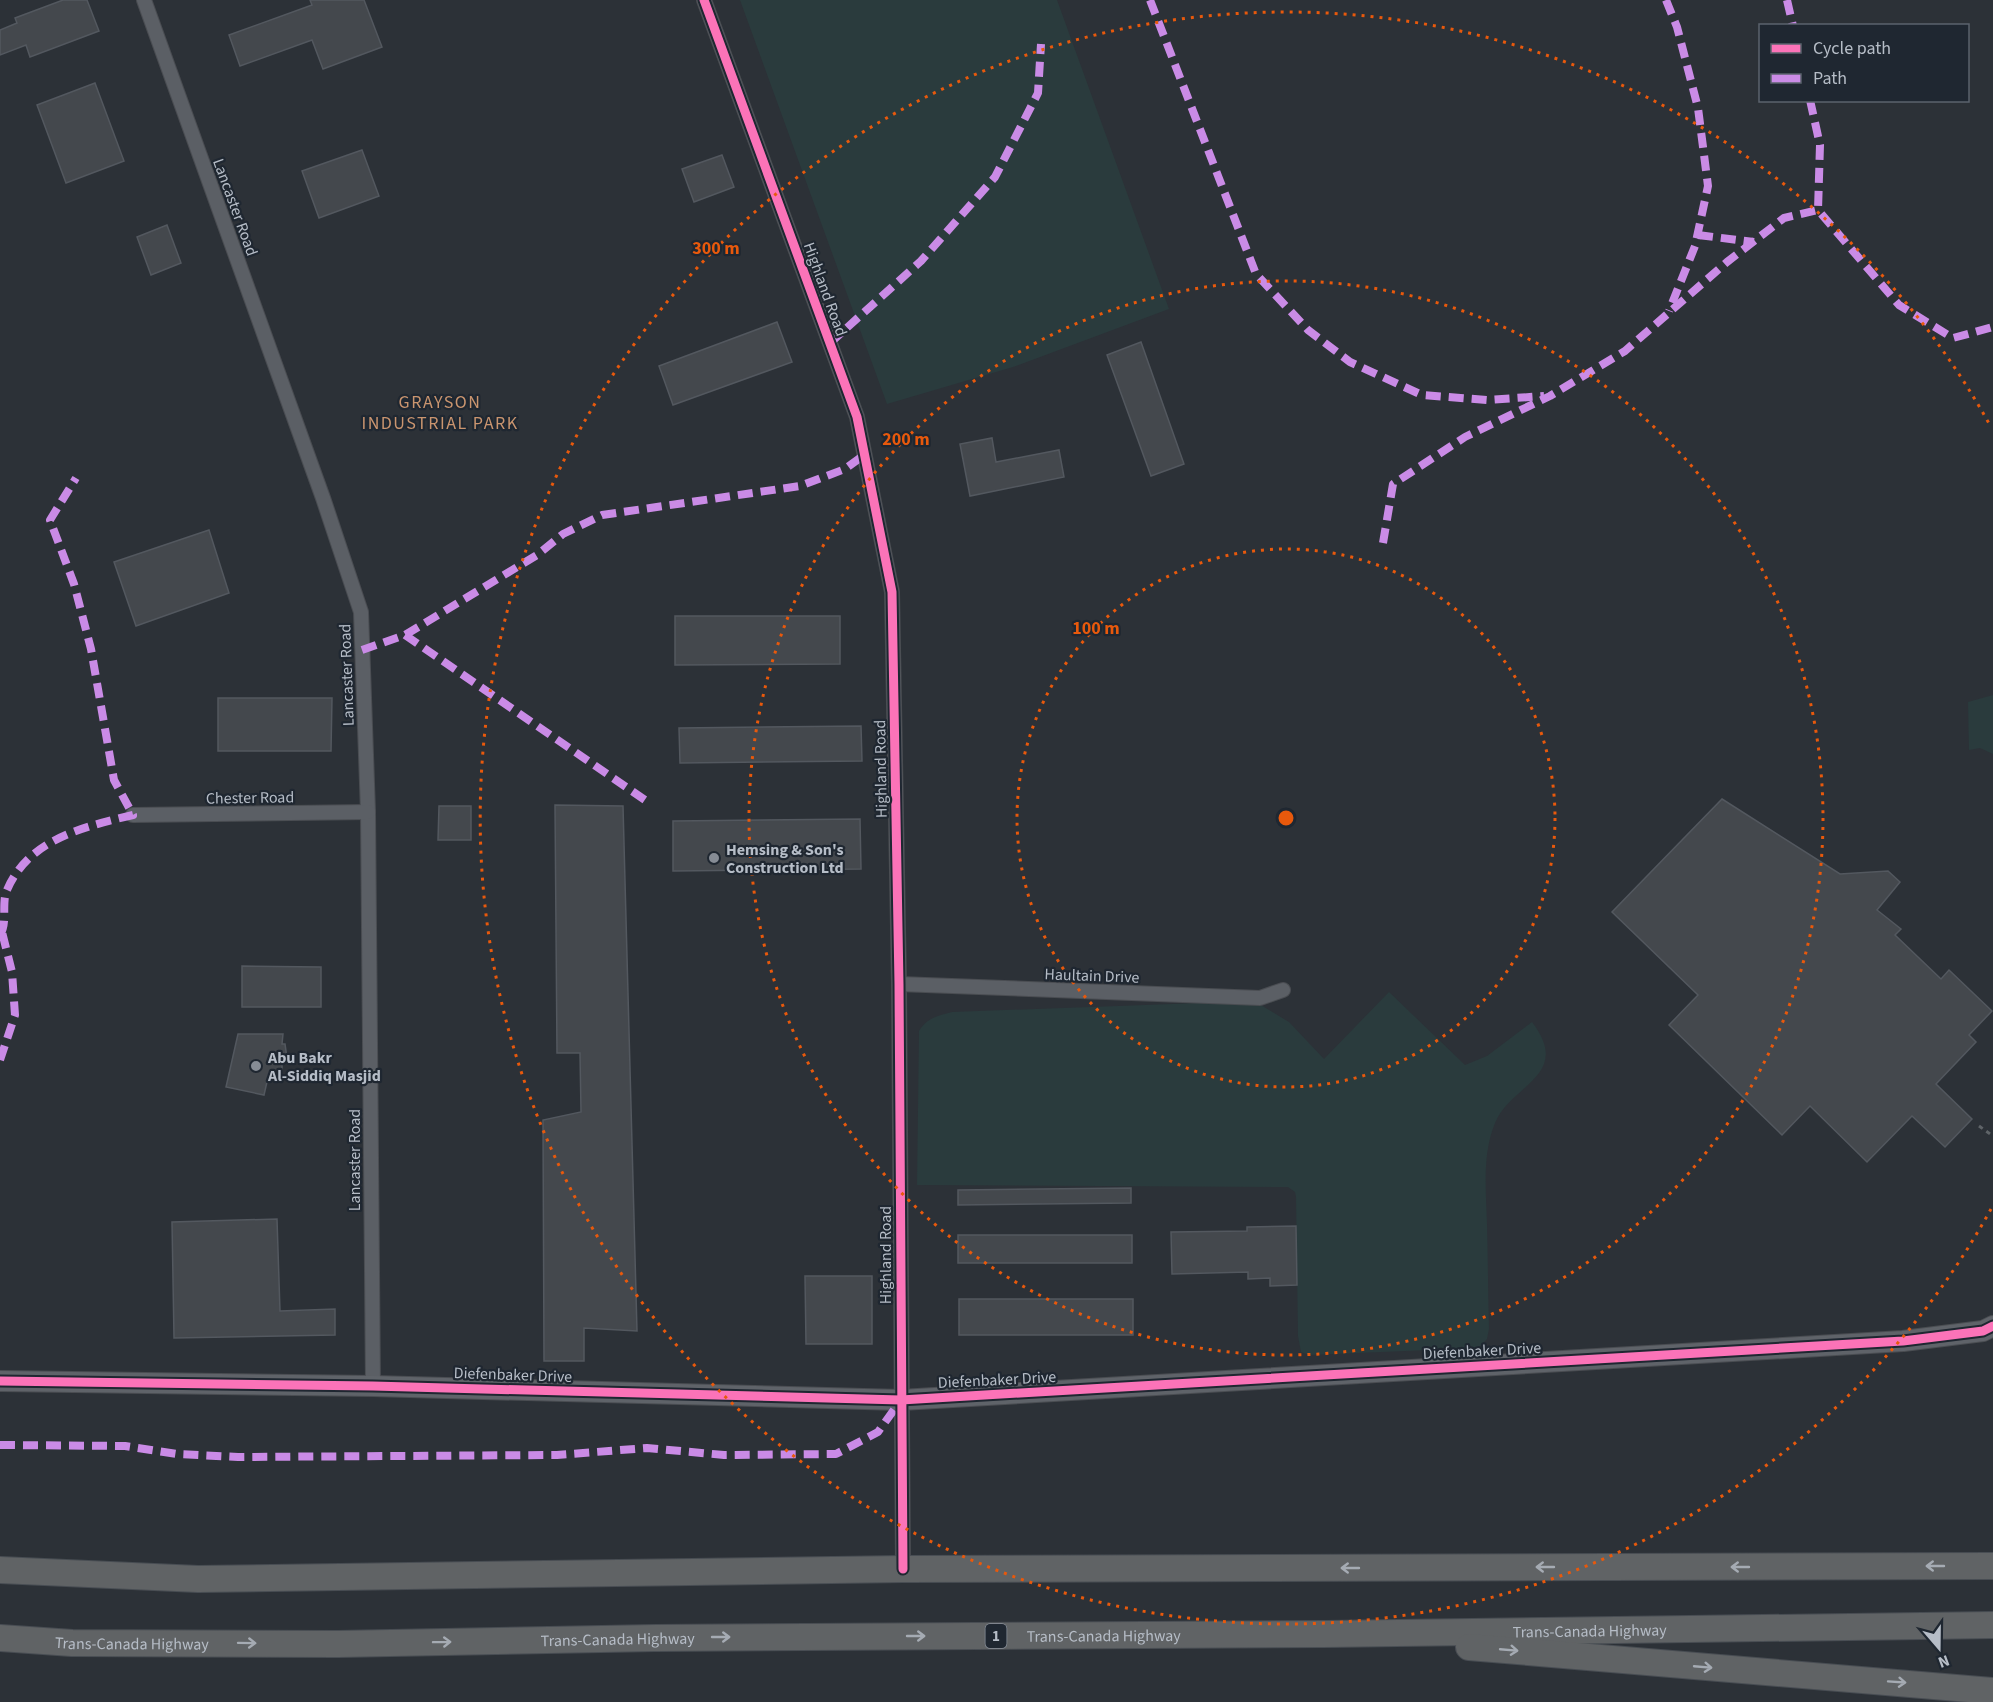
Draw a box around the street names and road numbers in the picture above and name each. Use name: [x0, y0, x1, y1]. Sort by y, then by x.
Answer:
street label: Lancaster Road: [207, 155, 263, 259]
street label: Highland Road: [798, 239, 852, 339]
street label: Lancaster Road: [334, 623, 360, 727]
street label: Highland Road: [869, 720, 893, 818]
street label: Chester Road: [206, 786, 294, 810]
street label: Haultain Drive: [1044, 963, 1140, 989]
street label: Lancaster Road: [344, 1109, 366, 1211]
street label: Highland Road: [875, 1206, 897, 1304]
street label: Diefenbaker Drive: [1422, 1337, 1542, 1365]
street label: Diefenbaker Drive: [453, 1362, 573, 1388]
street label: Diefenbaker Drive: [937, 1366, 1057, 1394]
street label: Trans-Canada Highway: [1513, 1619, 1667, 1643]
road number: 1: [986, 1624, 1006, 1648]
street label: Trans-Canada Highway: [1027, 1625, 1181, 1648]
street label: Trans-Canada Highway: [541, 1628, 695, 1652]
street label: Trans-Canada Highway: [54, 1632, 209, 1656]

